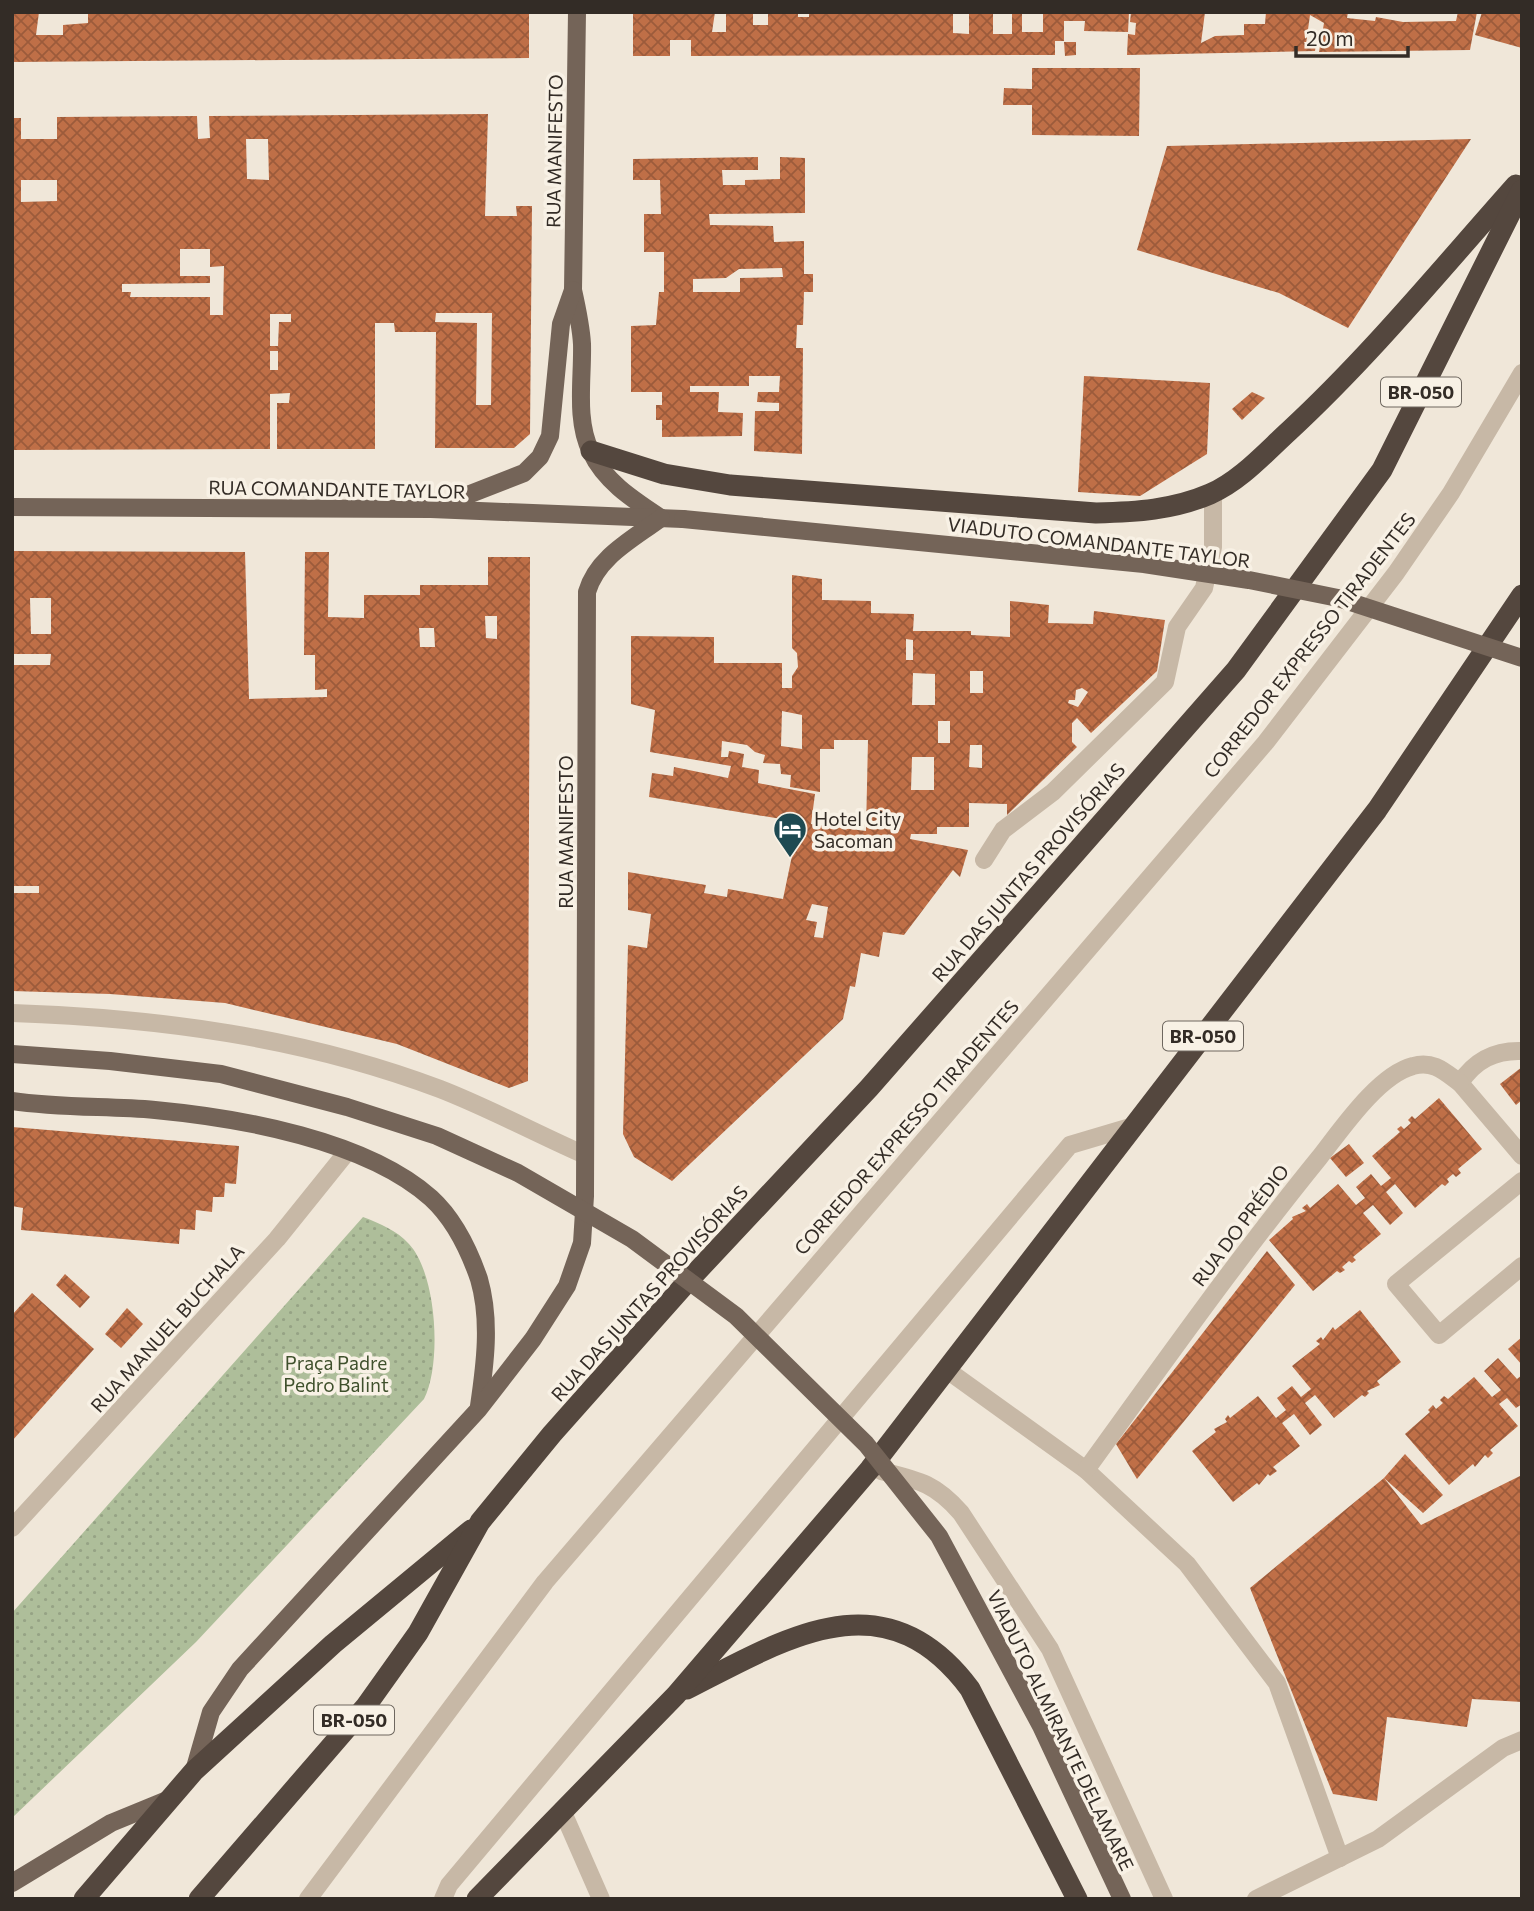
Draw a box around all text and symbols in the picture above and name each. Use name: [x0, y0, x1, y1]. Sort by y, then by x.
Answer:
scale bar: [1296, 14, 1408, 58]
text: 20 m: [1306, 25, 1354, 50]
street label: RUA MANIFESTO: [541, 74, 567, 228]
road number: BR-050: [1381, 378, 1461, 406]
street label: RUA COMANDANTE TAYLOR: [208, 475, 466, 503]
street label: CORREDOR EXPRESSO TIRADENTES: [1198, 508, 1420, 782]
street label: VIADUTO COMANDANTE TAYLOR: [946, 512, 1252, 572]
street label: RUA MANIFESTO: [554, 755, 577, 909]
street label: RUA DAS JUNTAS PROVISÓRIAS: [926, 757, 1129, 986]
place label: Hotel City Sacoman: [814, 807, 901, 852]
hotel icon: Hotel City Sacoman: [771, 810, 809, 859]
street label: CORREDOR EXPRESSO TIRADENTES: [789, 995, 1023, 1259]
road number: BR-050: [1163, 1021, 1243, 1050]
street label: RUA DO PRÉDIO: [1187, 1160, 1293, 1290]
street label: RUA DAS JUNTAS PROVISÓRIAS: [545, 1180, 752, 1406]
street label: RUA MANUEL BUCHALA: [85, 1239, 249, 1417]
park label: Praça Padre Pedro Balint: [283, 1351, 389, 1396]
street label: VIADUTO ALMIRANTE DELAMARE: [983, 1586, 1139, 1874]
road number: BR-050: [314, 1706, 394, 1735]

